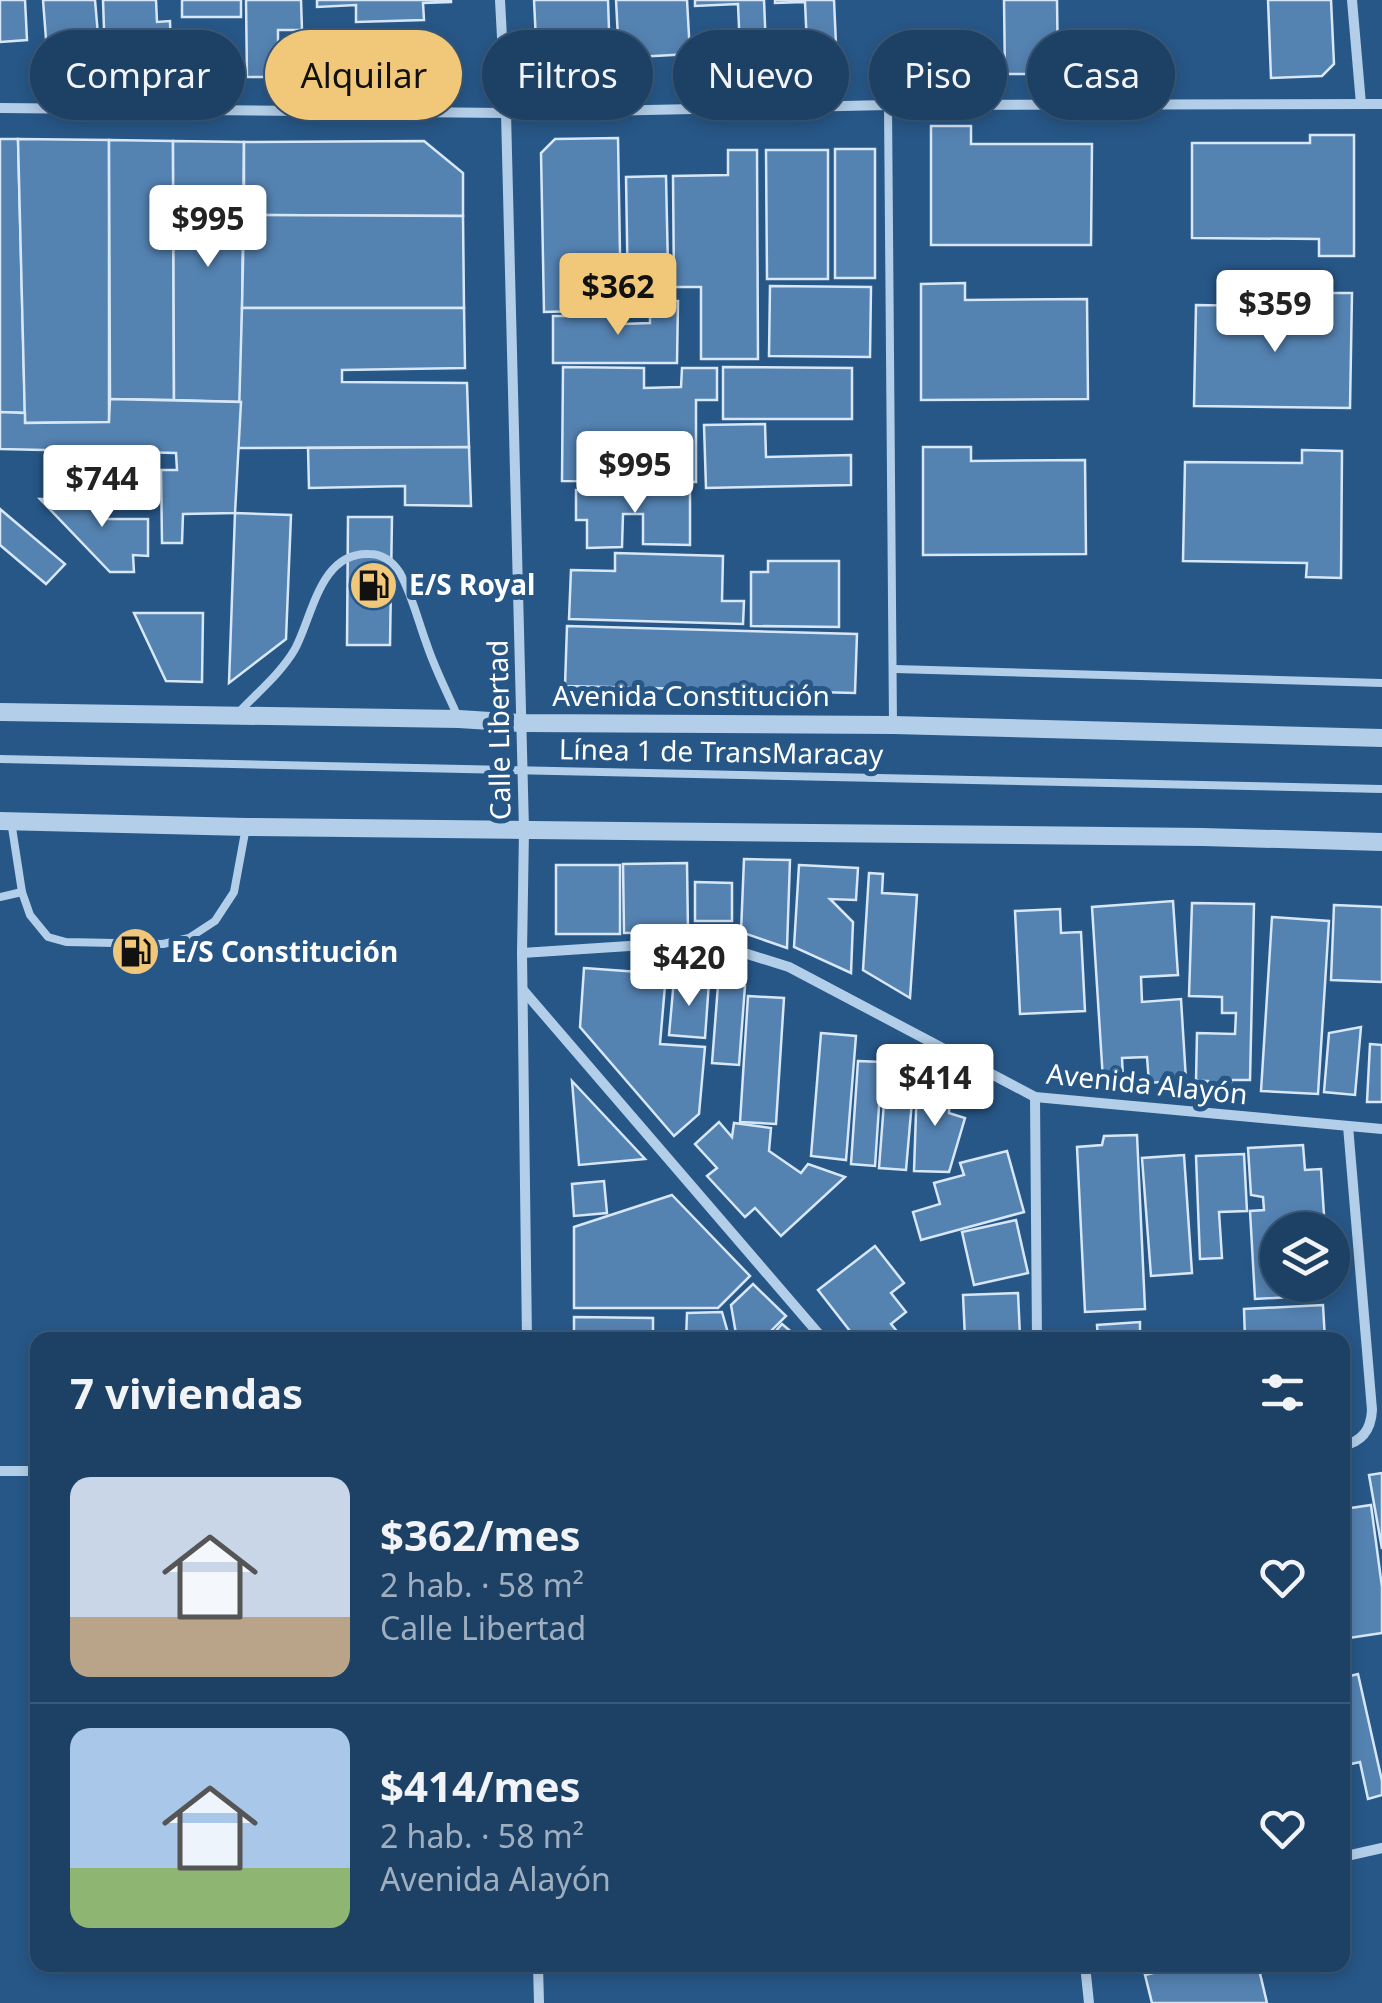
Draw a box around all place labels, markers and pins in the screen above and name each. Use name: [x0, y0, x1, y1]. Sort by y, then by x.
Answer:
pin: $995: [149, 185, 267, 270]
pin: $362: [559, 253, 677, 338]
pin: $359: [1216, 270, 1334, 355]
pin: $995: [576, 431, 694, 516]
pin: $744: [43, 445, 161, 530]
fuel station icon: E/S Royal: [348, 559, 400, 611]
place label: E/S Royal: [409, 565, 535, 603]
pin: $420: [630, 924, 748, 1009]
fuel station icon: E/S Constitución: [110, 926, 162, 978]
place label: E/S Constitución: [171, 932, 398, 970]
pin: $414: [876, 1044, 994, 1129]

